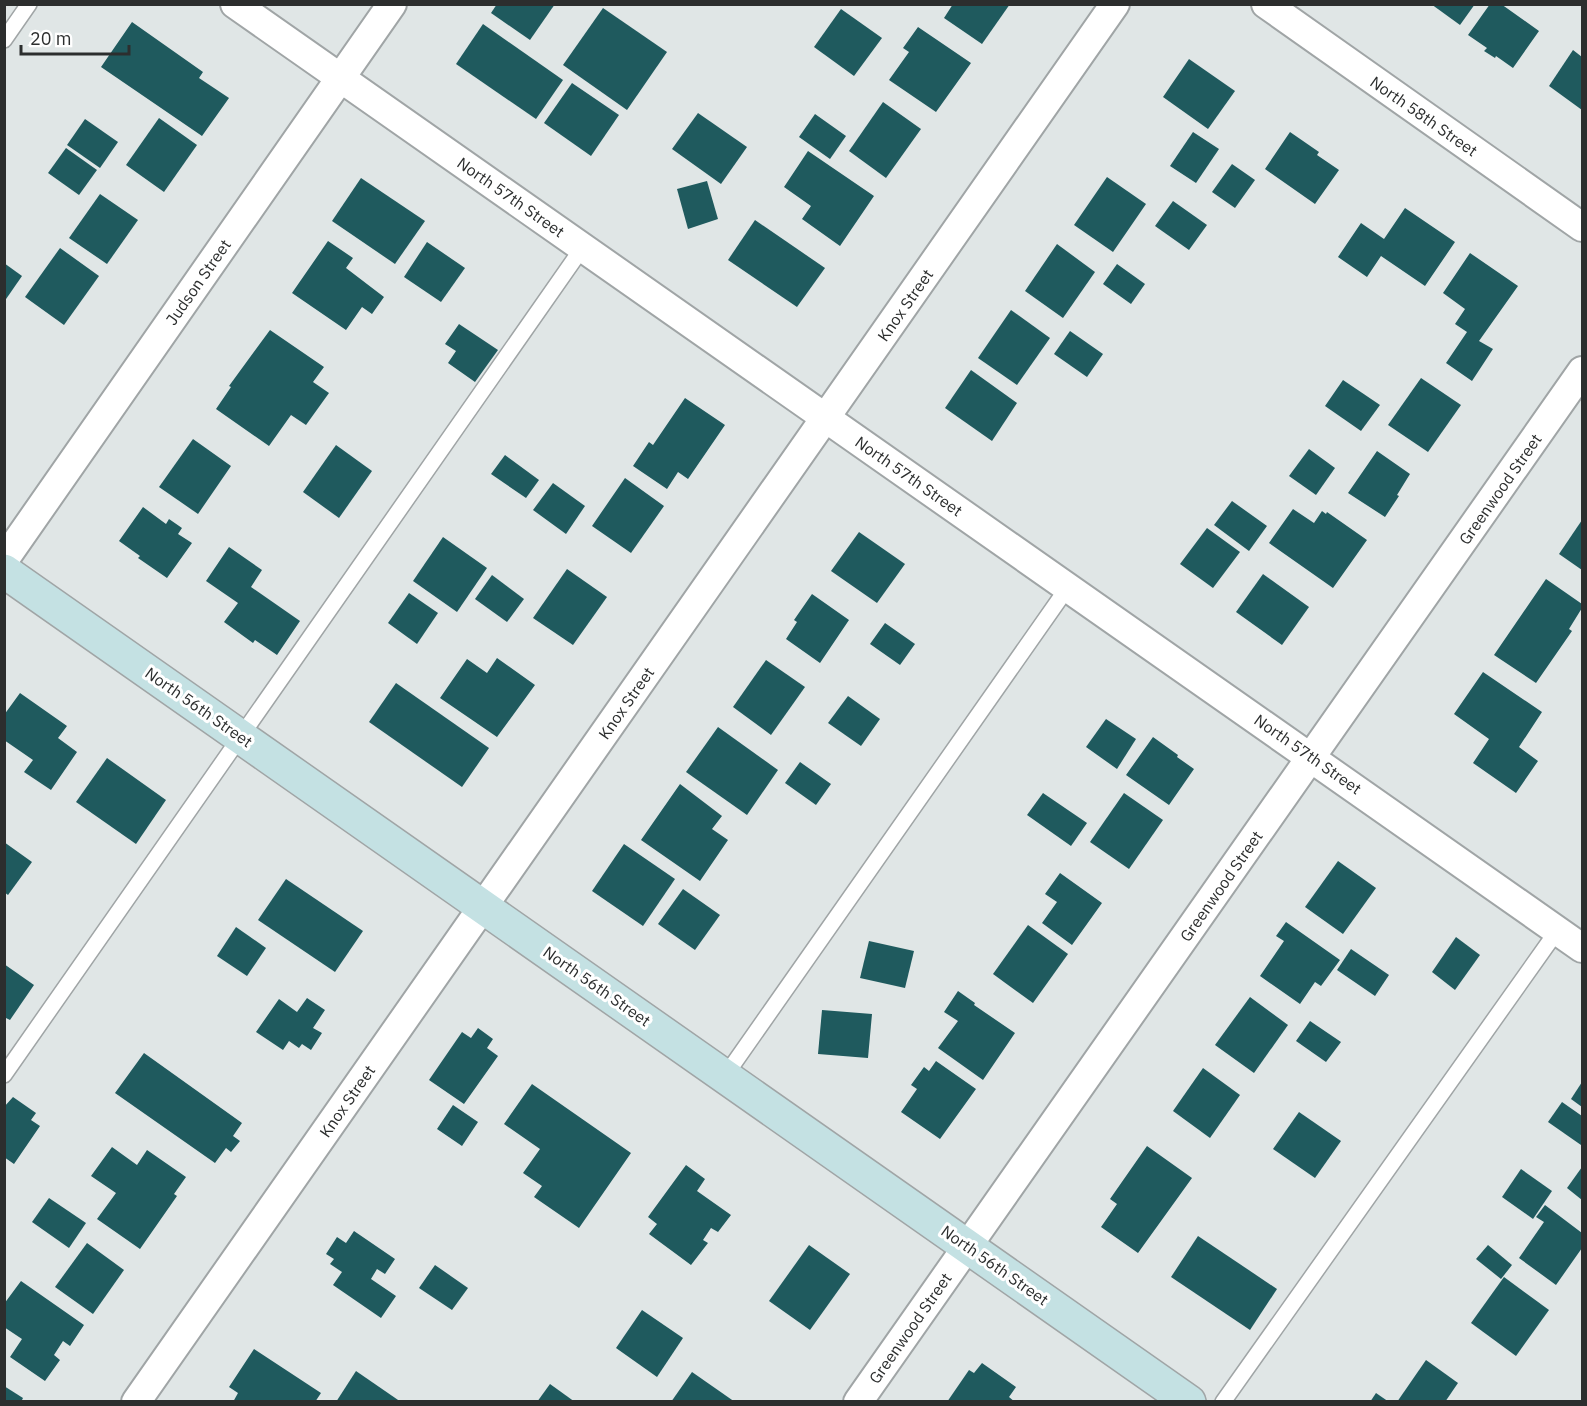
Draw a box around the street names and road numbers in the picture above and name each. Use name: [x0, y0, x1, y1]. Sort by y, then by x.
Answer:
street label: North 58th Street: [1367, 72, 1481, 160]
street label: North 57th Street: [454, 153, 568, 241]
street label: Judson Street: [161, 235, 235, 329]
street label: Knox Street: [873, 265, 937, 345]
street label: Greenwood Street: [1454, 430, 1546, 548]
street label: North 57th Street: [852, 432, 966, 520]
street label: North 56th Street: [142, 663, 256, 751]
street label: Knox Street: [594, 663, 658, 743]
street label: North 57th Street: [1251, 710, 1365, 798]
street label: Greenwood Street: [1175, 827, 1267, 945]
street label: North 56th Street: [540, 942, 654, 1030]
street label: Knox Street: [315, 1061, 379, 1141]
street label: North 56th Street: [938, 1221, 1052, 1309]
street label: Greenwood Street: [864, 1269, 956, 1387]

